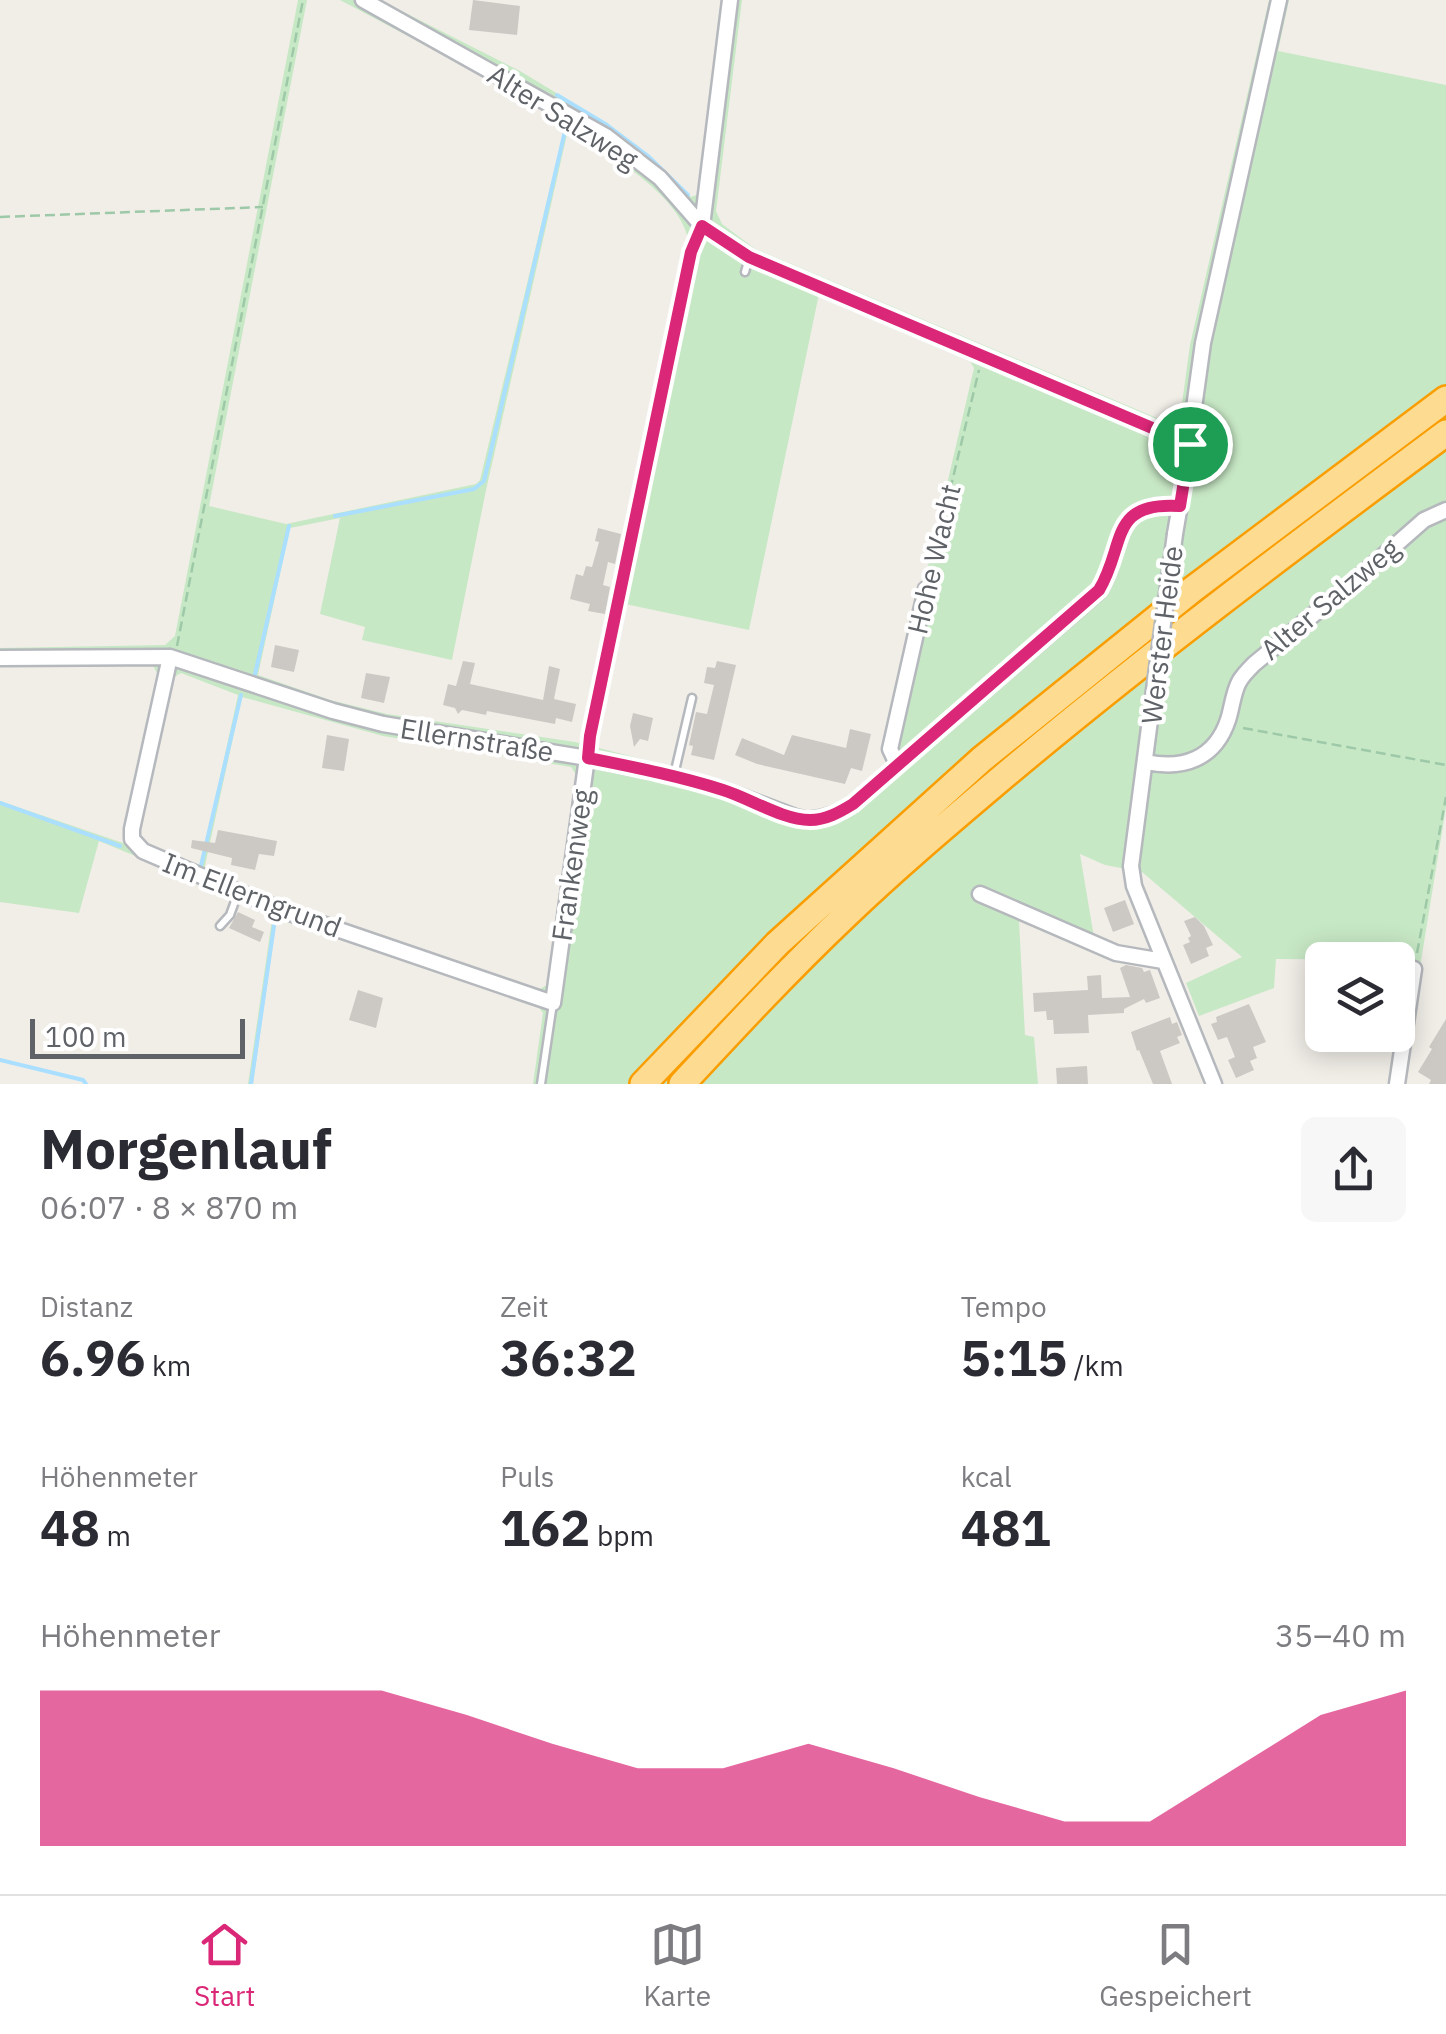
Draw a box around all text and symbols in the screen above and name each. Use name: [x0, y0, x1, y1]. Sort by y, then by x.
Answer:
street label: Alter Salzweg: [481, 56, 646, 178]
pin: [1148, 402, 1233, 487]
icon: arrive: [1163, 417, 1218, 472]
street label: Hohe Wacht: [898, 480, 969, 637]
street label: Alter Salzweg: [1252, 529, 1407, 668]
street label: Werster Heide: [1132, 544, 1191, 726]
street label: Ellernstraße: [398, 709, 556, 770]
street label: Frankenweg: [543, 786, 601, 943]
street label: Im Ellerngrund: [158, 844, 347, 946]
map controls: [1305, 942, 1415, 1052]
button: layers: [1305, 942, 1415, 1052]
scale bar: [30, 1014, 245, 1058]
text: 100 m: [45, 1018, 126, 1055]
text: Morgenlauf: [40, 1113, 332, 1184]
button: share: [1301, 1117, 1406, 1222]
text: 06:07 · 8 × 870 m: [40, 1186, 298, 1228]
text: Distanz: [40, 1288, 133, 1325]
text: Zeit: [500, 1288, 549, 1325]
text: Tempo: [961, 1288, 1047, 1325]
text: 6.96: [40, 1325, 146, 1390]
text: 36:32: [500, 1325, 637, 1390]
text: 5:15: [961, 1325, 1067, 1390]
text: km: [146, 1347, 191, 1384]
text: /km: [1067, 1347, 1124, 1384]
text: Höhenmeter: [40, 1458, 198, 1495]
text: Puls: [500, 1458, 554, 1495]
text: kcal: [961, 1458, 1012, 1495]
text: 48: [40, 1495, 100, 1560]
text: 162: [500, 1495, 590, 1560]
text: 481: [961, 1495, 1051, 1560]
text: m: [100, 1517, 131, 1554]
text: bpm: [590, 1517, 654, 1554]
text: Höhenmeter: [40, 1614, 220, 1656]
text: 35–40 m: [1275, 1614, 1406, 1656]
tab: Start: [194, 1917, 255, 2014]
tab: Karte: [643, 1917, 711, 2014]
tab: Gespeichert: [1099, 1917, 1252, 2014]

